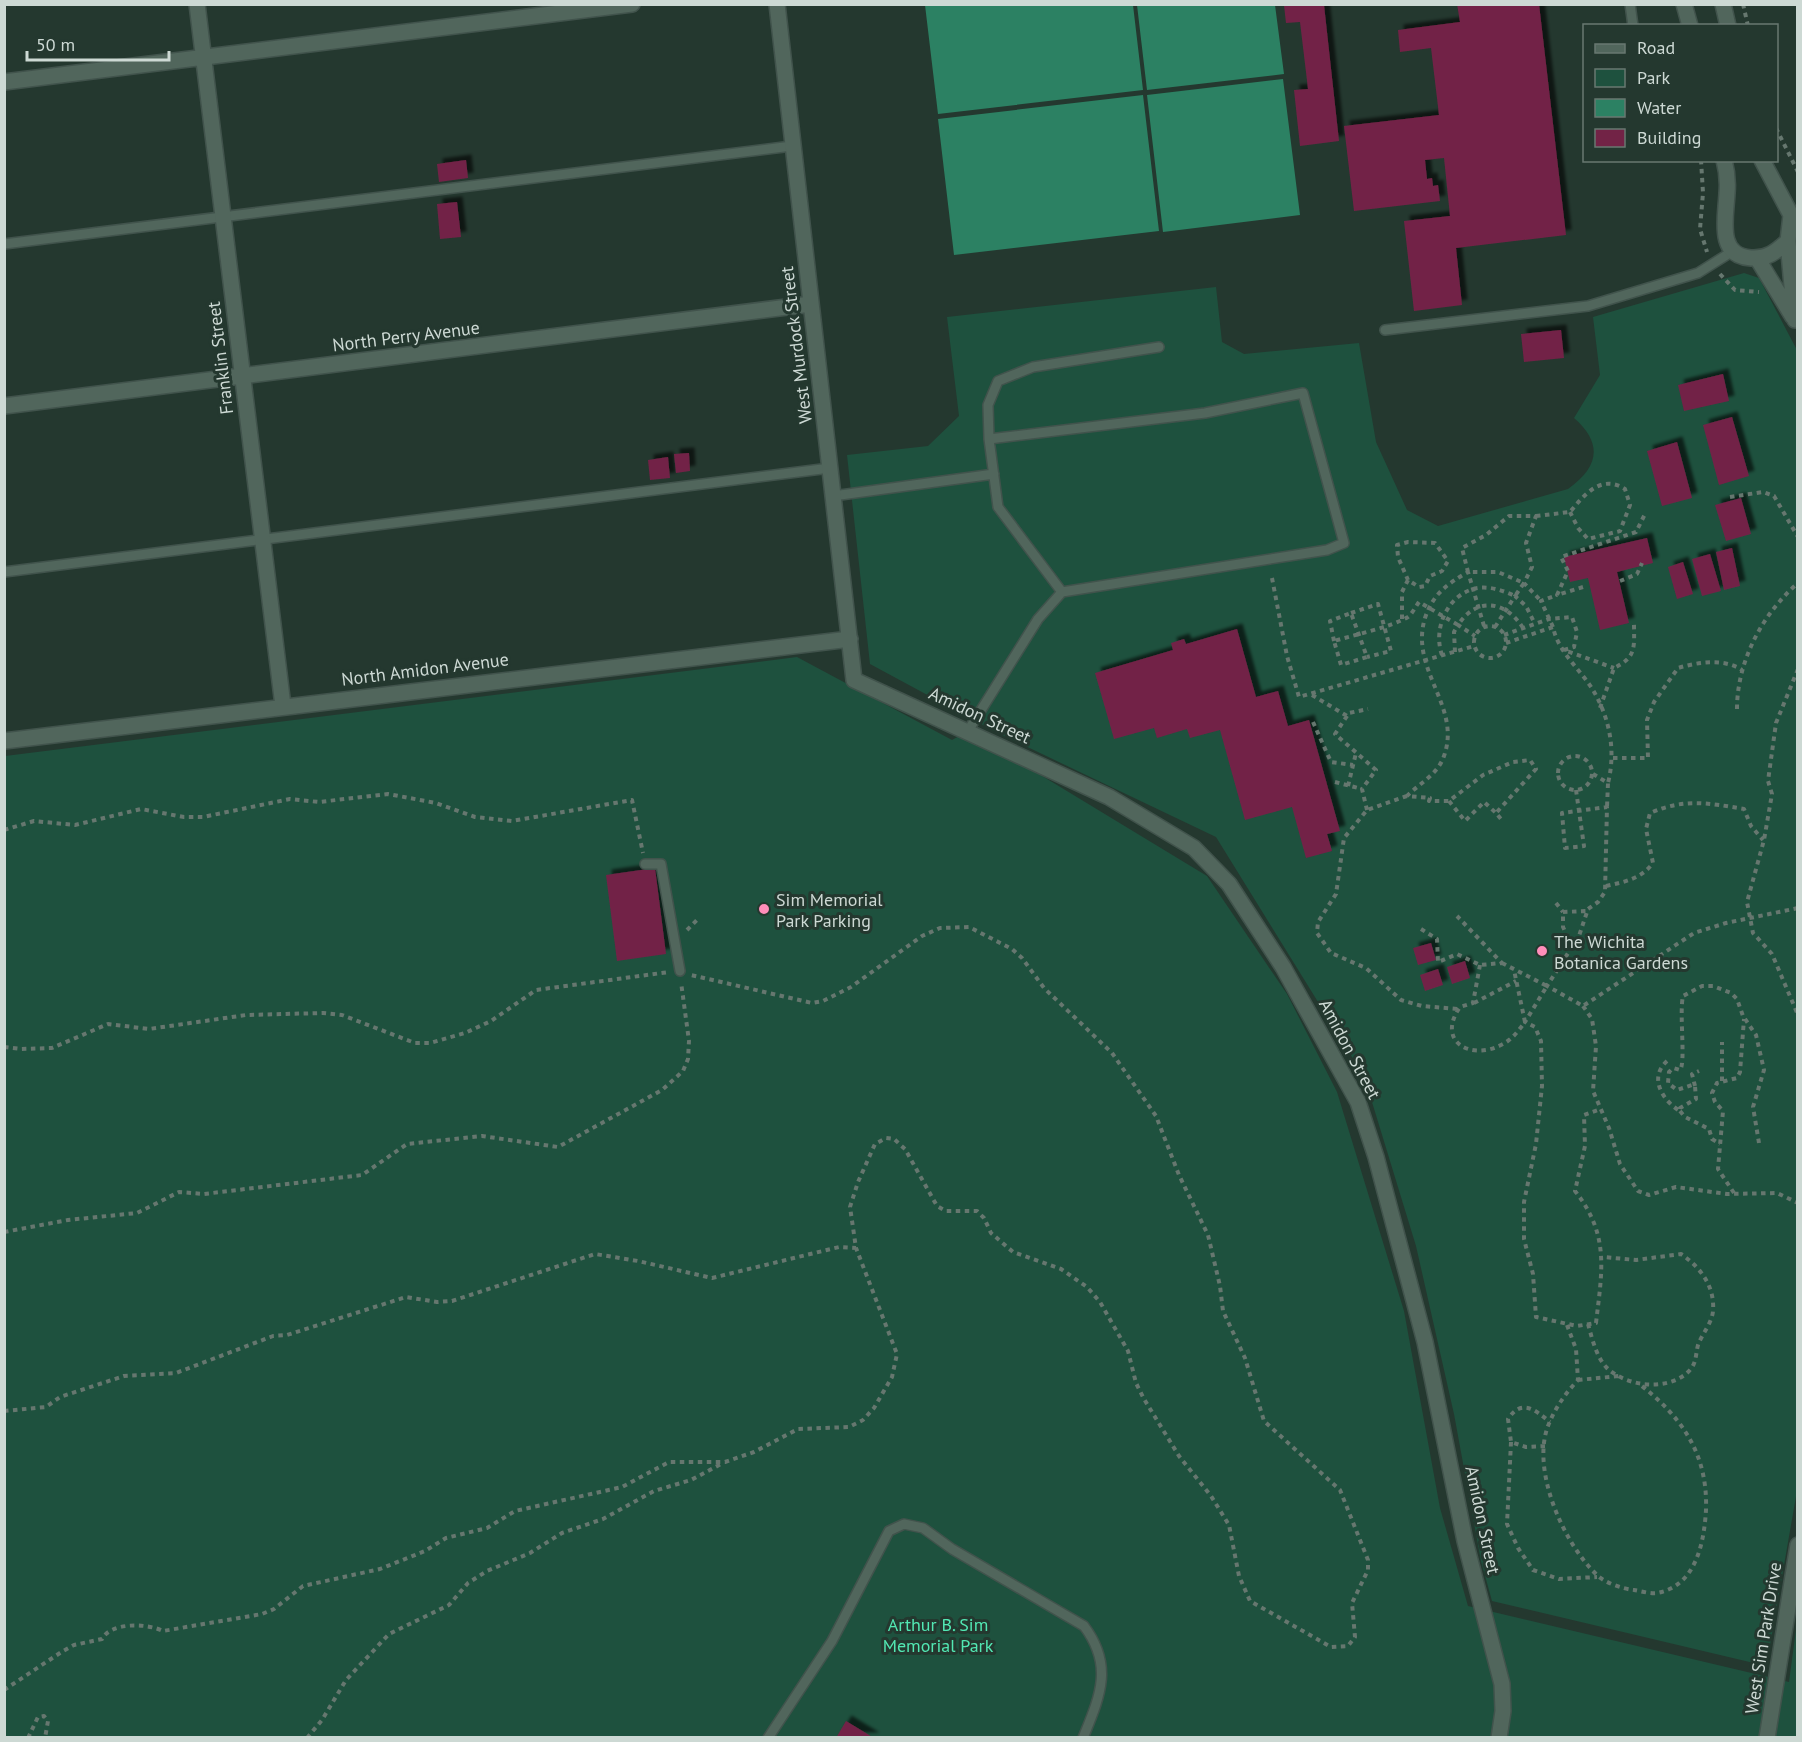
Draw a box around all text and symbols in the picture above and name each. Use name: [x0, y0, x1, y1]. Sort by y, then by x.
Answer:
scale bar: [27, 24, 170, 62]
legend: [1583, 24, 1778, 162]
text: 50 m: [36, 33, 75, 56]
text: Road: [1637, 36, 1675, 59]
text: Park: [1637, 66, 1670, 89]
text: Water: [1637, 96, 1681, 119]
text: Building: [1637, 126, 1701, 149]
street label: West Murdock Street: [775, 265, 817, 425]
street label: Franklin Street: [202, 300, 238, 416]
street label: North Perry Avenue: [331, 316, 481, 356]
street label: North Amidon Avenue: [340, 647, 510, 691]
street label: Amidon Street: [925, 681, 1035, 749]
place label: Sim Memorial Park Parking: [776, 888, 883, 932]
marker: Sim Memorial Park Parking: [757, 902, 771, 916]
place label: The Wichita Botanica Gardens: [1554, 930, 1688, 974]
marker: The Wichita Botanica Gardens: [1535, 944, 1549, 958]
street label: Amidon Street: [1314, 995, 1386, 1103]
street label: Amidon Street: [1460, 1464, 1506, 1576]
street label: West Sim Park Drive: [1740, 1560, 1786, 1716]
park label: Arthur B. Sim Memorial Park: [883, 1613, 994, 1657]

